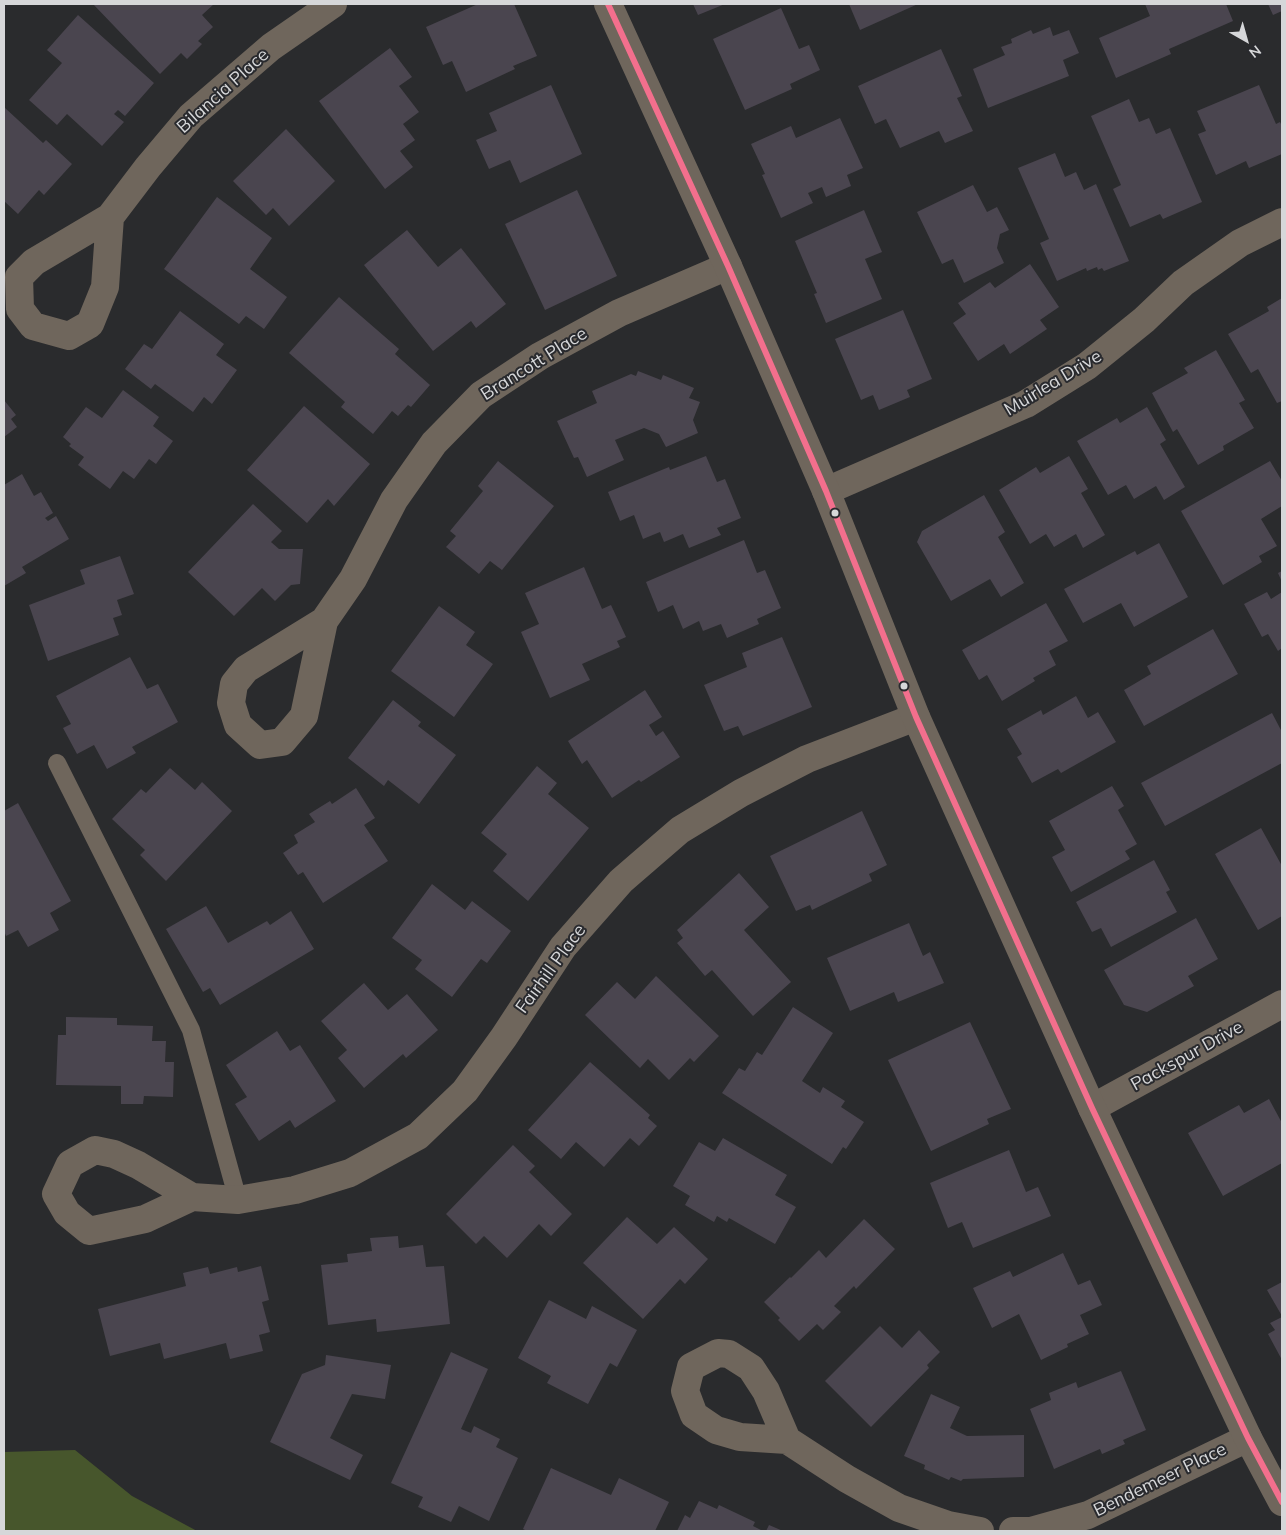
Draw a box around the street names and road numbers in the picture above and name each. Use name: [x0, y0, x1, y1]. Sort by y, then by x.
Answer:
street label: Bilancia Place: [173, 44, 273, 138]
street label: Brancott Place: [477, 323, 591, 405]
street label: Muirlea Drive: [1000, 345, 1106, 421]
street label: Fairhill Place: [511, 920, 591, 1018]
street label: Packspur Drive: [1127, 1016, 1247, 1096]
street label: Bendemeer Place: [1090, 1438, 1230, 1522]

